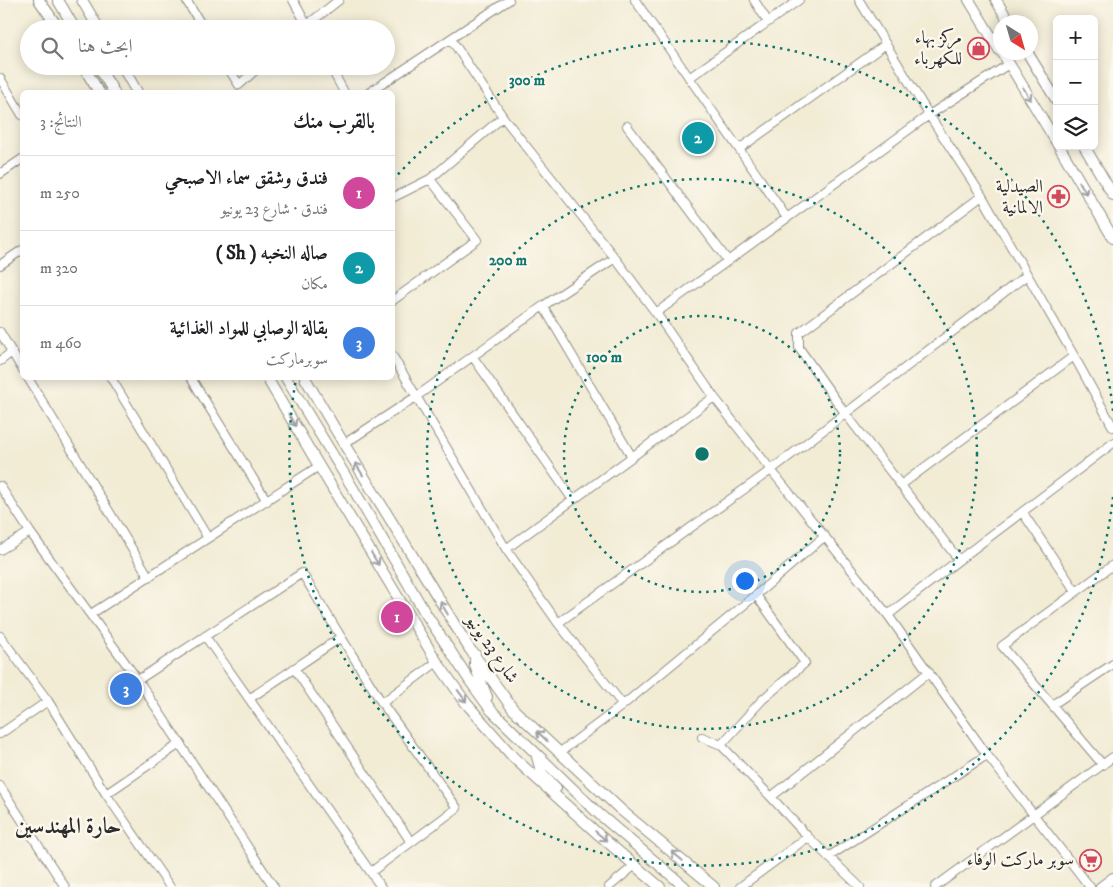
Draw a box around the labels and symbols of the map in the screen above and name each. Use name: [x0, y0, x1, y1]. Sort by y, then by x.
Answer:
north arrow: [993, 15, 1038, 60]
place label: مركز بهاء للكهرباء: [914, 27, 962, 70]
shop icon: مركز بهاء للكهرباء: [966, 36, 990, 60]
text: 300 m: [509, 71, 546, 90]
one-way arrow: [1023, 87, 1033, 101]
pin: 2: [682, 119, 714, 157]
place label: الصيدلية الالمانية: [996, 176, 1043, 219]
one-way arrow: [1079, 181, 1089, 195]
pharmacy icon: الصيدلية الالمانية: [1047, 185, 1071, 209]
text: 200 m: [489, 251, 528, 270]
text: 100 m: [586, 348, 623, 367]
one-way arrow: [287, 412, 297, 427]
centre of rings: [693, 445, 711, 463]
one-way arrow: [354, 463, 364, 477]
one-way arrow: [371, 552, 381, 566]
your location: [732, 568, 758, 594]
pin: 1: [381, 598, 413, 636]
one-way arrow: [439, 601, 449, 615]
street label: شارع 23 يونيو: [457, 609, 523, 689]
pin: 3: [110, 670, 142, 708]
one-way arrow: [457, 689, 467, 703]
one-way arrow: [536, 730, 548, 742]
district label: حارة المهندسين: [15, 813, 121, 840]
one-way arrow: [594, 831, 607, 842]
supermarket icon: سوبر ماركت الوفاء: [1078, 848, 1102, 872]
place label: سوبر ماركت الوفاء: [967, 849, 1074, 871]
one-way arrow: [670, 850, 683, 861]

